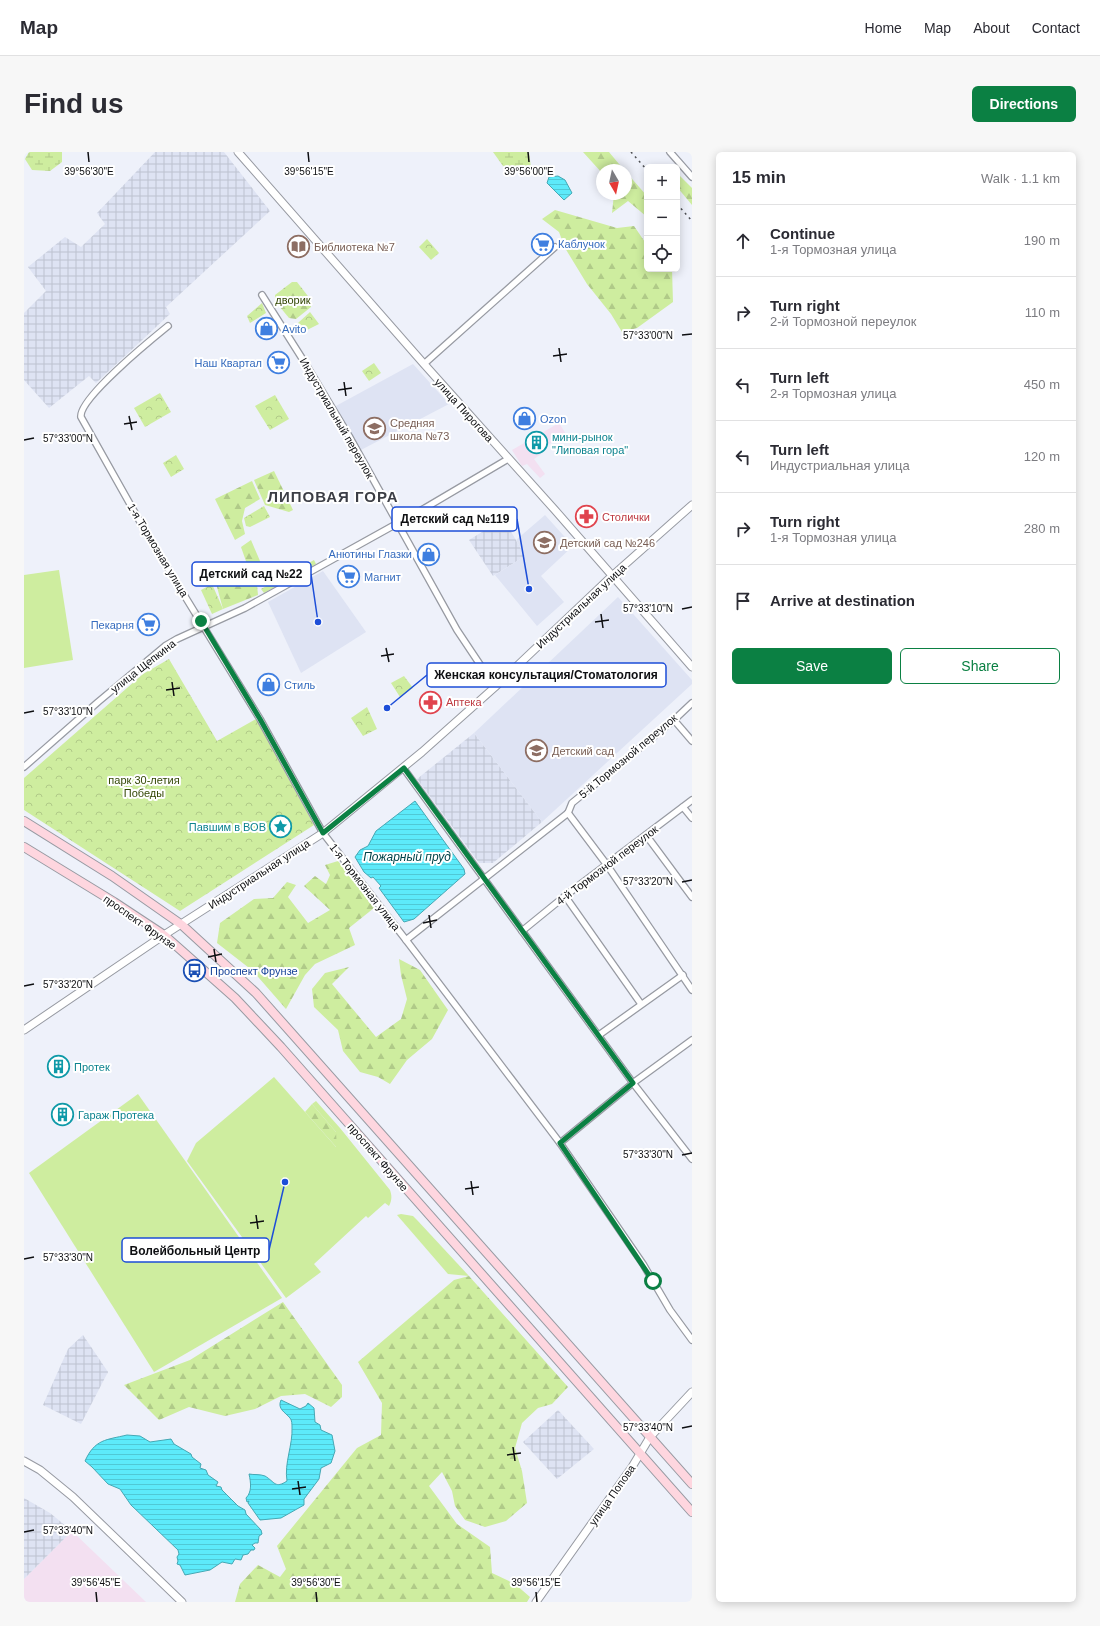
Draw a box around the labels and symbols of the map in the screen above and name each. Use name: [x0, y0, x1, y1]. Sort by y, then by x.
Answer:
north arrow: [596, 164, 632, 200]
text: 39°56'30"E: [64, 166, 114, 177]
text: 39°56'15"E: [284, 166, 334, 177]
text: 39°56'00"E: [504, 166, 554, 177]
supermarket icon: Каблучок: [530, 231, 556, 257]
library icon: Библиотека №7: [285, 234, 311, 260]
place label: Каблучок: [558, 238, 605, 250]
place label: Библиотека №7: [314, 241, 395, 253]
park label: дворик: [275, 294, 311, 306]
shop icon: Avito: [254, 316, 280, 342]
place label: Avito: [282, 323, 306, 335]
text: 57°33'00"N: [623, 330, 673, 341]
supermarket icon: Наш Квартал: [265, 350, 291, 376]
street label: Индустриальный переулок: [298, 356, 377, 480]
place label: Наш Квартал: [194, 357, 262, 369]
street label: улица Пирогова: [432, 376, 496, 445]
shop icon: Ozon: [512, 406, 538, 432]
place label: Ozon: [540, 413, 566, 425]
school or university icon: Средняя школа №73: [361, 416, 387, 442]
place label: Средняя школа №73: [390, 417, 449, 442]
building icon: мини-рынок "Липовая гора": [523, 430, 549, 456]
place label: мини-рынок "Липовая гора": [552, 431, 628, 456]
text: 57°33'00"N: [43, 433, 93, 444]
district label: ЛИПОВАЯ ГОРА: [267, 488, 399, 505]
street label: 1-я Тормозная улица: [125, 501, 191, 600]
pharmacy icon: Столички: [573, 504, 599, 530]
callout: Детский сад №119: [392, 507, 517, 531]
place label: Столички: [602, 511, 650, 523]
text: Детский сад №119: [401, 512, 510, 526]
school or university icon: Детский сад №246: [531, 530, 557, 556]
place label: Детский сад №246: [560, 537, 655, 549]
shop icon: Анютины Глазки: [415, 541, 441, 567]
place label: Анютины Глазки: [329, 548, 412, 560]
street label: Индустриальная улица: [534, 561, 629, 651]
callout: Детский сад №22: [192, 562, 311, 586]
supermarket icon: Магнит: [335, 564, 361, 590]
text: Детский сад №22: [200, 567, 303, 581]
place label: Магнит: [364, 571, 401, 583]
text: 57°33'10"N: [623, 603, 673, 614]
supermarket icon: Пекарня: [136, 612, 162, 638]
route end: [192, 612, 210, 630]
place label: Пекарня: [91, 619, 134, 631]
street label: улица Щепкина: [108, 636, 178, 695]
callout: Женская консультация/Стоматология: [427, 663, 666, 687]
text: Женская консультация/Стоматология: [433, 668, 658, 682]
shop icon: Стиль: [256, 672, 282, 698]
place label: Стиль: [284, 679, 316, 691]
pharmacy icon: Аптека: [417, 689, 443, 715]
place label: Аптека: [446, 696, 482, 708]
text: 57°33'10"N: [43, 706, 93, 717]
street label: 5-й Тормозной переулок: [577, 711, 679, 800]
school or university icon: Детский сад: [523, 738, 549, 764]
place label: Детский сад: [552, 745, 614, 757]
park label: парк 30-летия Победы: [108, 774, 180, 799]
place icon: Павшим в ВОВ: [268, 814, 294, 840]
place label: Павшим в ВОВ: [189, 821, 266, 833]
street label: 4-й Тормозной переулок: [554, 823, 660, 907]
street label: Индустриальная улица: [206, 836, 313, 911]
street label: 1-я Тормозная улица: [327, 841, 403, 934]
water label: Пожарный пруд: [363, 850, 451, 864]
text: 57°33'20"N: [623, 876, 673, 887]
street label: проспект Фрунзе: [101, 892, 179, 952]
bus stop icon: Проспект Фрунзе: [181, 958, 207, 984]
place label: Проспект Фрунзе: [210, 965, 298, 977]
text: 57°33'20"N: [43, 979, 93, 990]
building icon: Протек: [46, 1054, 72, 1080]
place label: Протек: [74, 1061, 110, 1073]
building icon: Гараж Протека: [49, 1102, 75, 1128]
place label: Гараж Протека: [78, 1109, 155, 1121]
street label: проспект Фрунзе: [345, 1121, 411, 1193]
text: 57°33'30"N: [623, 1149, 673, 1160]
callout: Волейбольный Центр: [122, 1238, 269, 1262]
text: Волейбольный Центр: [130, 1244, 260, 1258]
text: 57°33'30"N: [43, 1252, 93, 1263]
route start: [644, 1272, 662, 1290]
text: 57°33'40"N: [623, 1422, 673, 1433]
street label: улица Попова: [587, 1462, 638, 1528]
text: 57°33'40"N: [43, 1525, 93, 1536]
text: 39°56'45"E: [71, 1577, 121, 1588]
text: 39°56'30"E: [291, 1577, 341, 1588]
text: 39°56'15"E: [511, 1577, 561, 1588]

